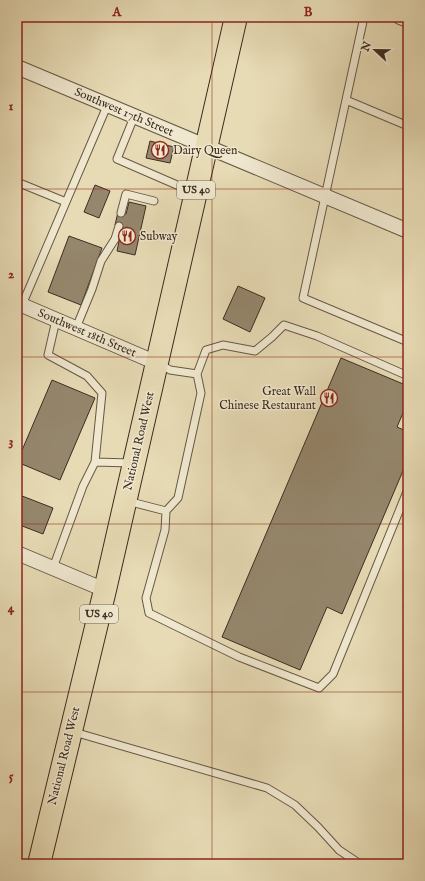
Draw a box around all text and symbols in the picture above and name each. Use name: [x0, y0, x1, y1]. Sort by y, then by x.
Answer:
text: A: [112, 4, 123, 21]
text: B: [304, 4, 313, 21]
north arrow: [355, 30, 395, 70]
text: N: [358, 39, 375, 55]
street label: Southwest 17th Street: [72, 84, 176, 140]
text: 1: [9, 98, 14, 115]
restaurant icon: Dairy Queen: [150, 140, 170, 160]
place label: Dairy Queen: [173, 143, 238, 158]
road number: US 40: [177, 181, 215, 199]
restaurant icon: Subway: [117, 226, 137, 246]
place label: Subway: [140, 229, 178, 244]
text: 2: [8, 266, 14, 283]
street label: Southwest 18th Street: [35, 305, 139, 361]
place label: Great Wall Chinese Restaurant: [219, 384, 317, 413]
restaurant icon: Great Wall Chinese Restaurant: [319, 388, 339, 408]
street label: National Road West: [120, 390, 158, 492]
text: 3: [9, 433, 14, 450]
text: 4: [8, 600, 15, 617]
road number: US 40: [80, 605, 118, 623]
street label: National Road West: [45, 705, 83, 807]
text: 5: [9, 768, 14, 785]

